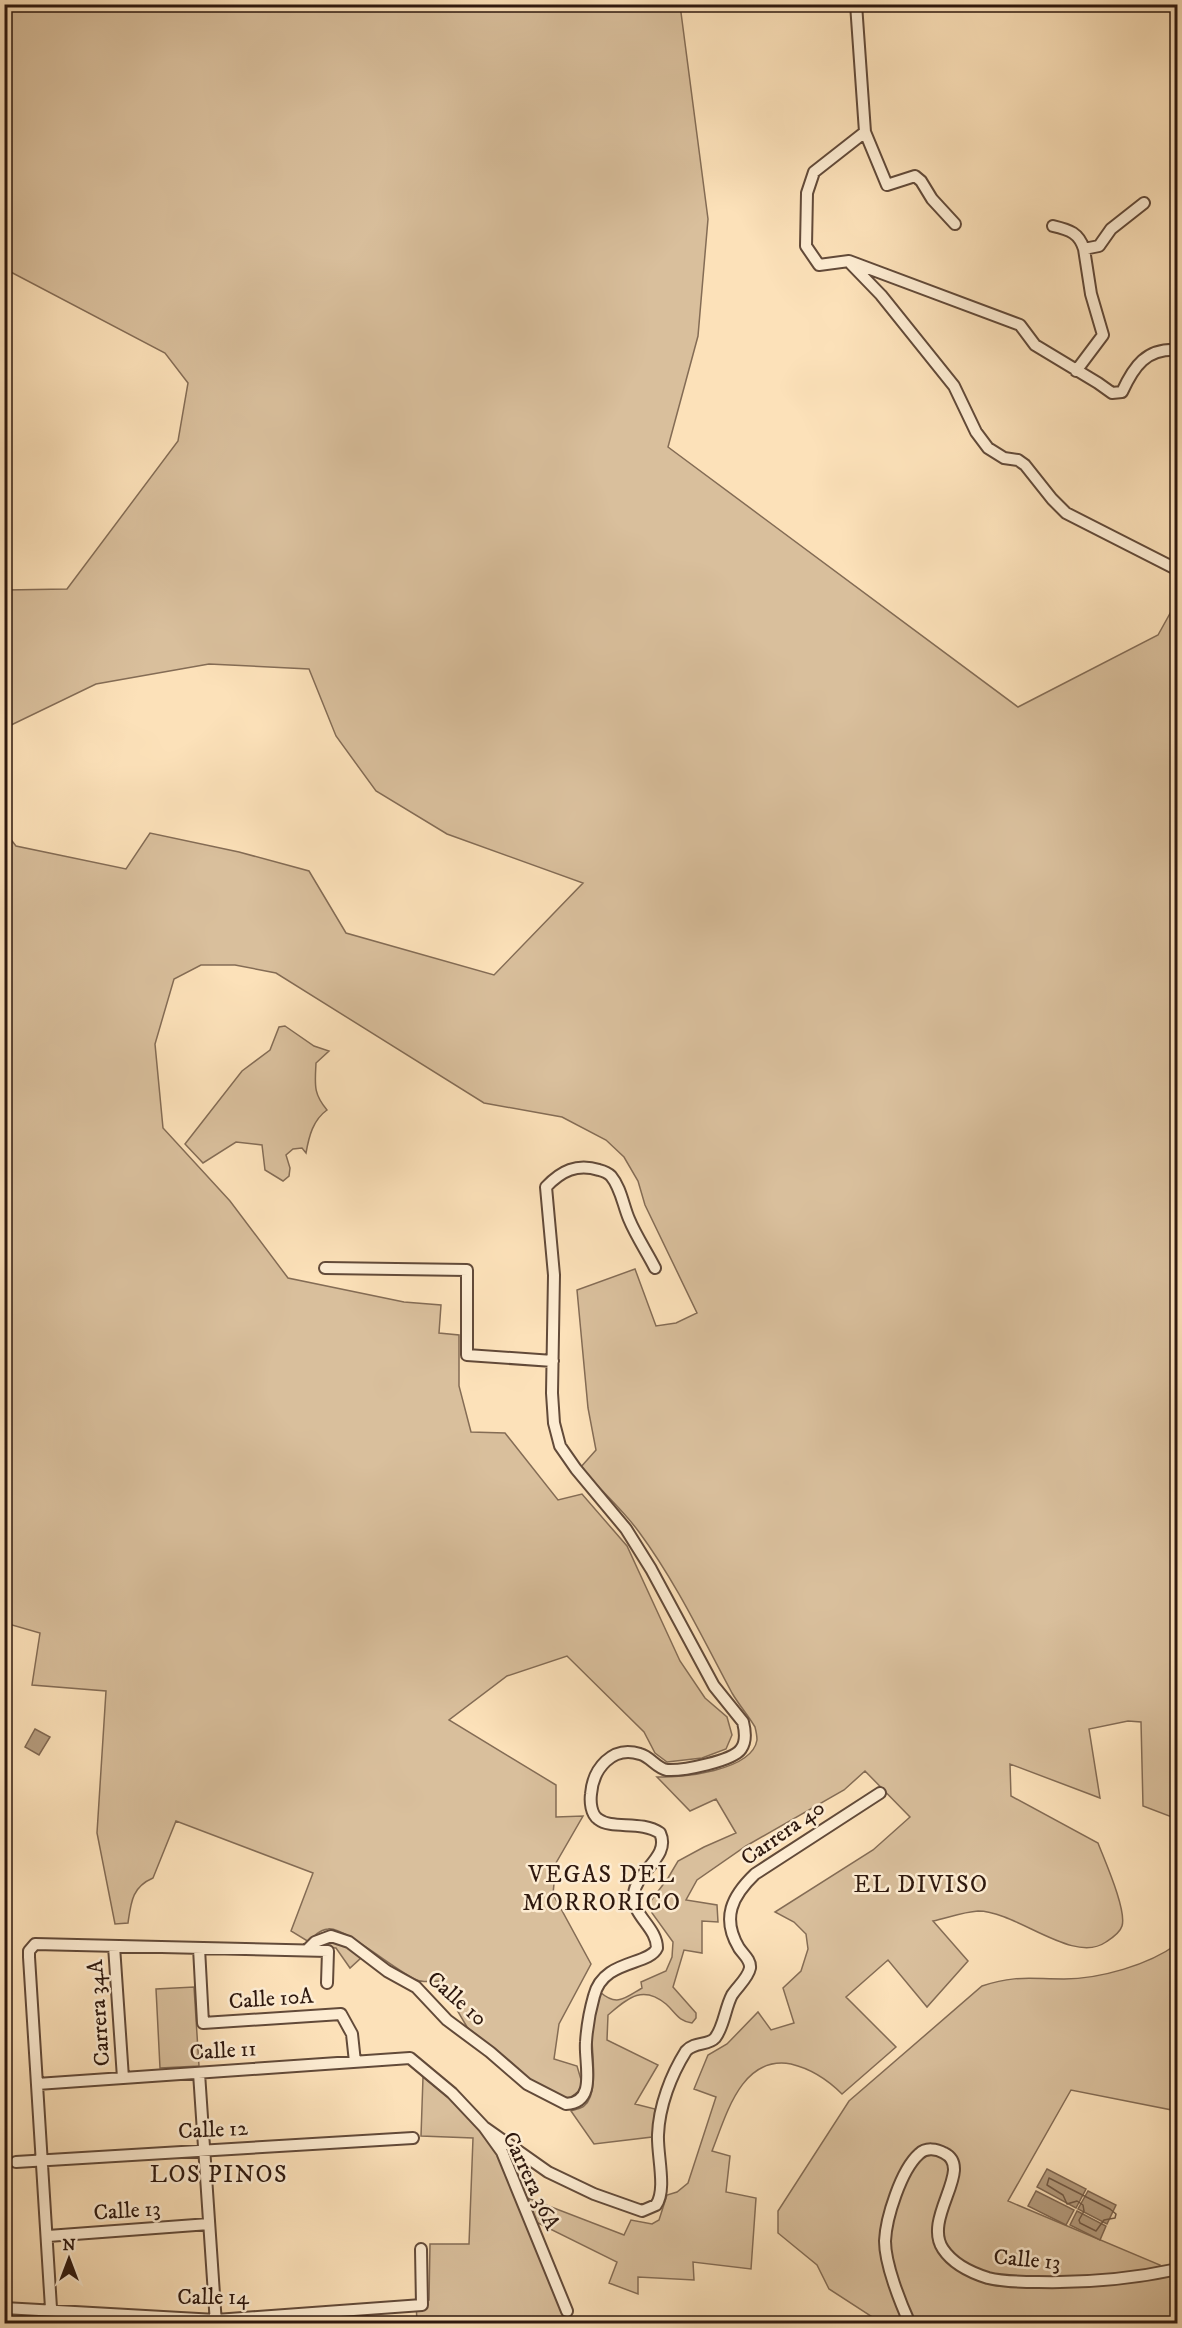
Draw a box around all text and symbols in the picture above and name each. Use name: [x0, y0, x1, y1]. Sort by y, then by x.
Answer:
street label: Carrera 40: [736, 1794, 830, 1872]
district label: VEGAS DEL MORRORICO: [522, 1860, 682, 1918]
district label: EL DIVISO: [853, 1870, 989, 1900]
street label: Carrera 34A: [82, 1958, 116, 2067]
street label: Calle 10: [421, 1966, 493, 2032]
street label: Calle 10A: [228, 1983, 315, 2015]
street label: Calle 11: [189, 2035, 257, 2067]
street label: Calle 12: [177, 2115, 249, 2145]
street label: Carrera 36A: [496, 2128, 566, 2235]
district label: LOS PINOS: [150, 2160, 288, 2190]
street label: Calle 13: [93, 2195, 161, 2227]
north arrow: [39, 2229, 99, 2289]
text: N: [62, 2235, 76, 2255]
street label: Calle 13: [992, 2244, 1062, 2276]
street label: Calle 14: [177, 2284, 250, 2311]

